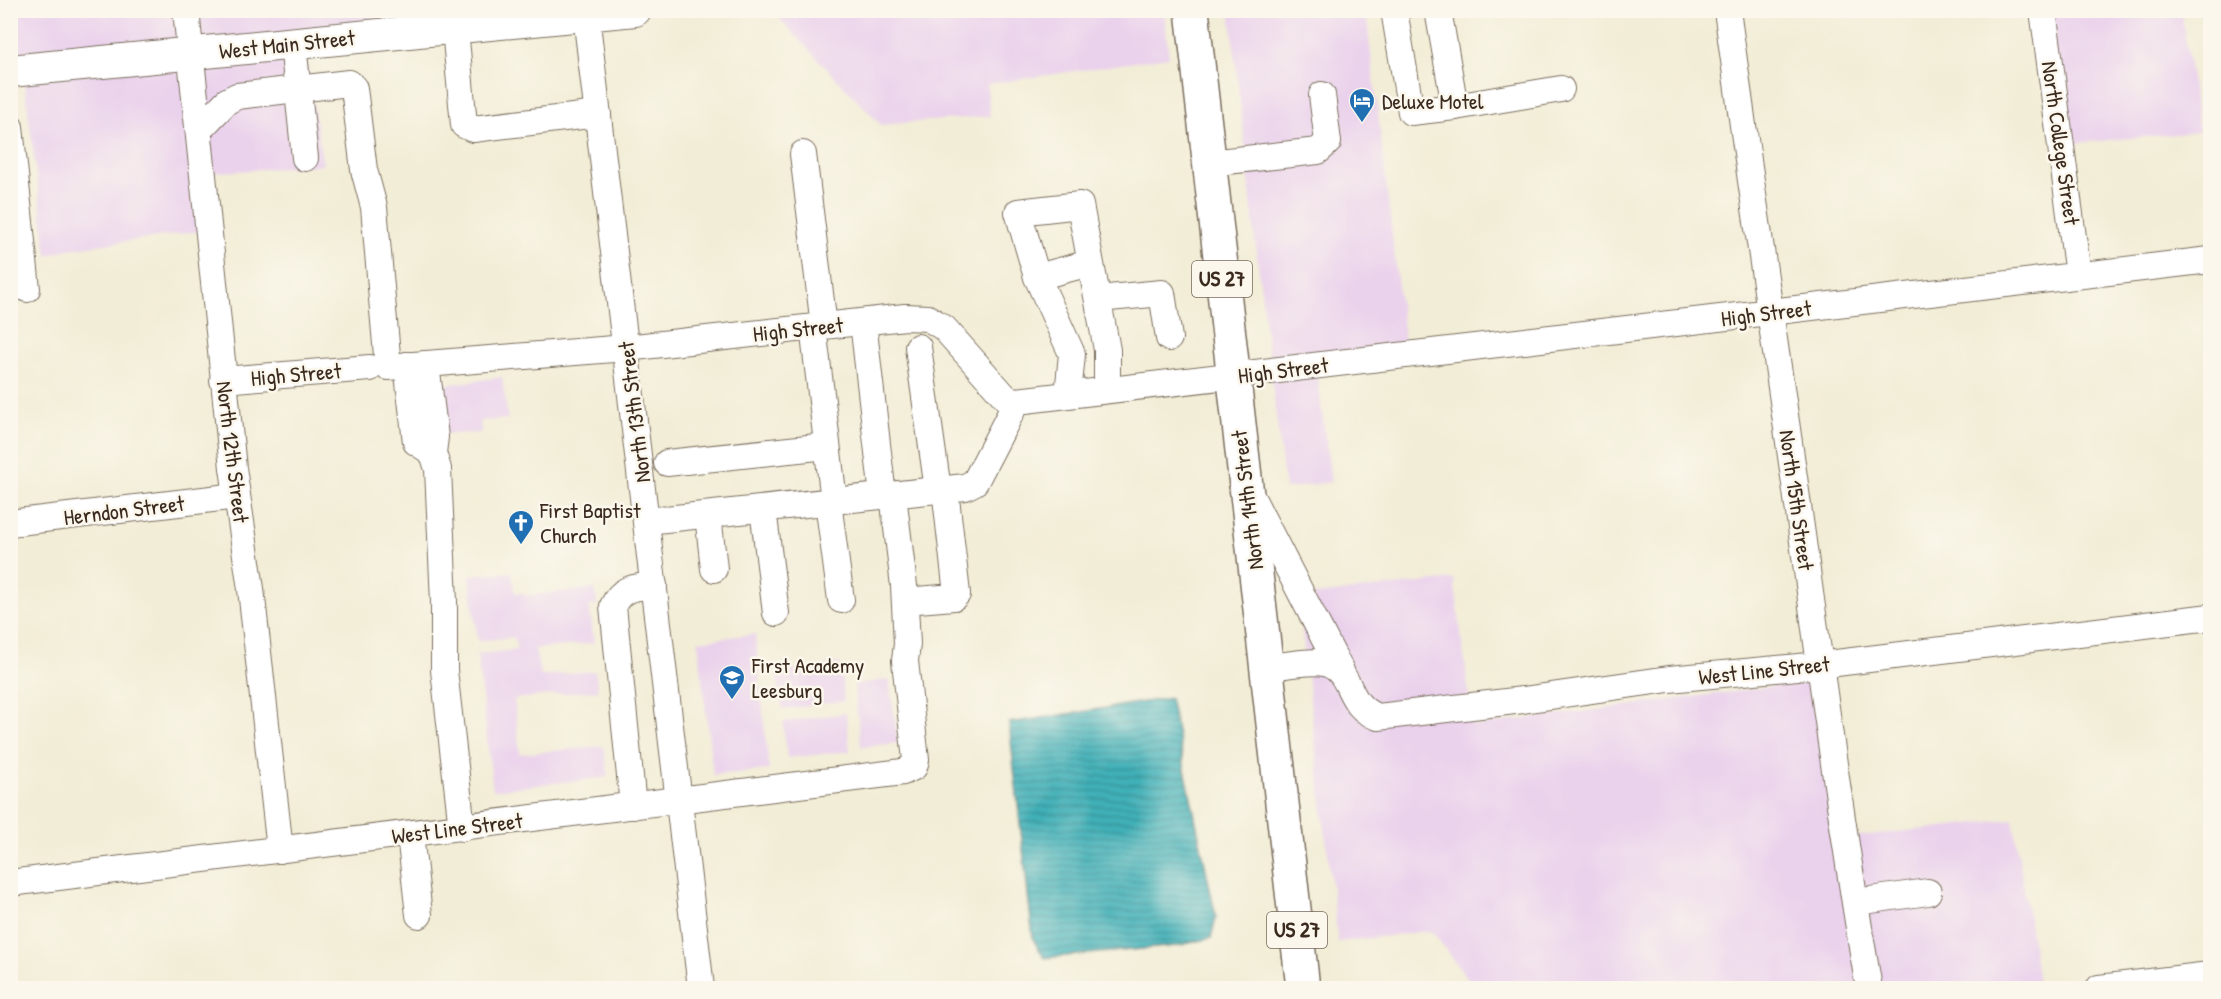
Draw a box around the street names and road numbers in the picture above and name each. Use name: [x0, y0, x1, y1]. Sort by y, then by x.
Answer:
street label: West Main Street: [218, 22, 357, 66]
street label: North College Street: [2035, 59, 2087, 227]
road number: US 27: [1192, 261, 1252, 297]
street label: High Street: [1719, 293, 1813, 333]
street label: High Street: [751, 309, 845, 349]
street label: North 13th Street: [610, 339, 658, 484]
street label: High Street: [1236, 350, 1330, 390]
street label: High Street: [250, 355, 343, 393]
street label: North 12th Street: [209, 380, 257, 525]
street label: North 14th Street: [1224, 428, 1270, 571]
street label: North 15th Street: [1772, 428, 1822, 572]
street label: Herndon Street: [62, 488, 186, 532]
street label: West Line Street: [1697, 648, 1831, 692]
street label: West Line Street: [390, 805, 525, 851]
road number: US 27: [1267, 912, 1327, 948]

